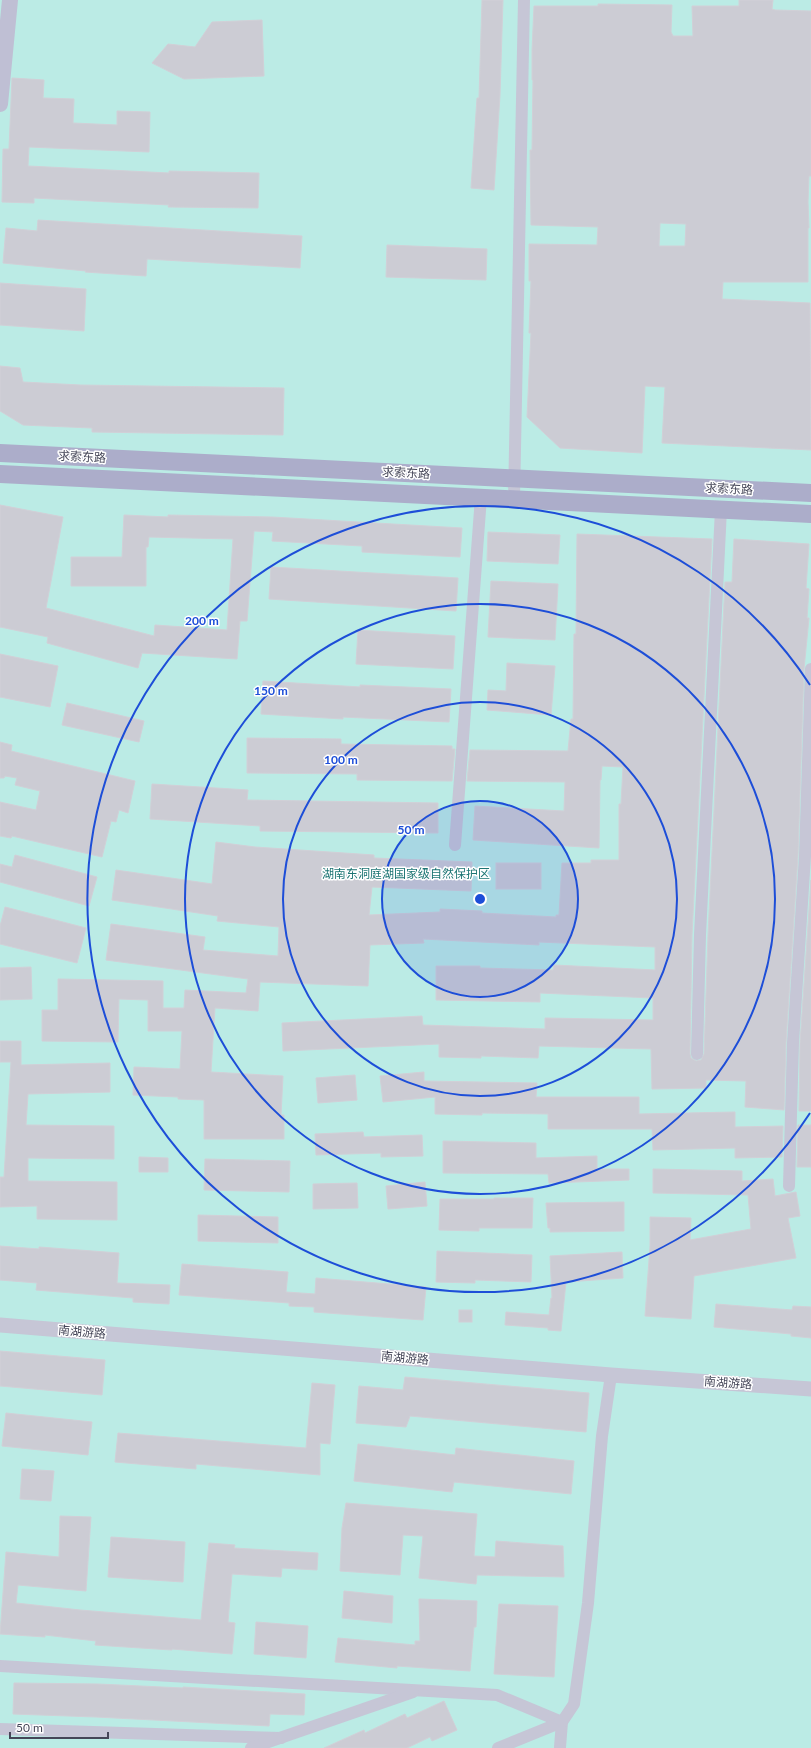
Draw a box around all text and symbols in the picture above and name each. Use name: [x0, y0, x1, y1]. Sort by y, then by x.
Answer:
street label: 求索东路: [58, 448, 106, 465]
street label: 求索东路: [382, 464, 430, 481]
street label: 求索东路: [705, 480, 753, 497]
text: 200 m: [185, 613, 219, 628]
text: 150 m: [254, 683, 288, 698]
text: 100 m: [324, 752, 358, 767]
text: 50 m: [398, 822, 424, 837]
park label: 湖南东洞庭湖国家级自然保护区: [322, 866, 490, 881]
centre of rings: [473, 892, 487, 906]
street label: 南湖游路: [57, 1322, 107, 1341]
street label: 南湖游路: [380, 1348, 430, 1367]
street label: 南湖游路: [704, 1373, 753, 1392]
scale bar: [10, 1714, 108, 1740]
text: 50 m: [16, 1720, 43, 1735]

